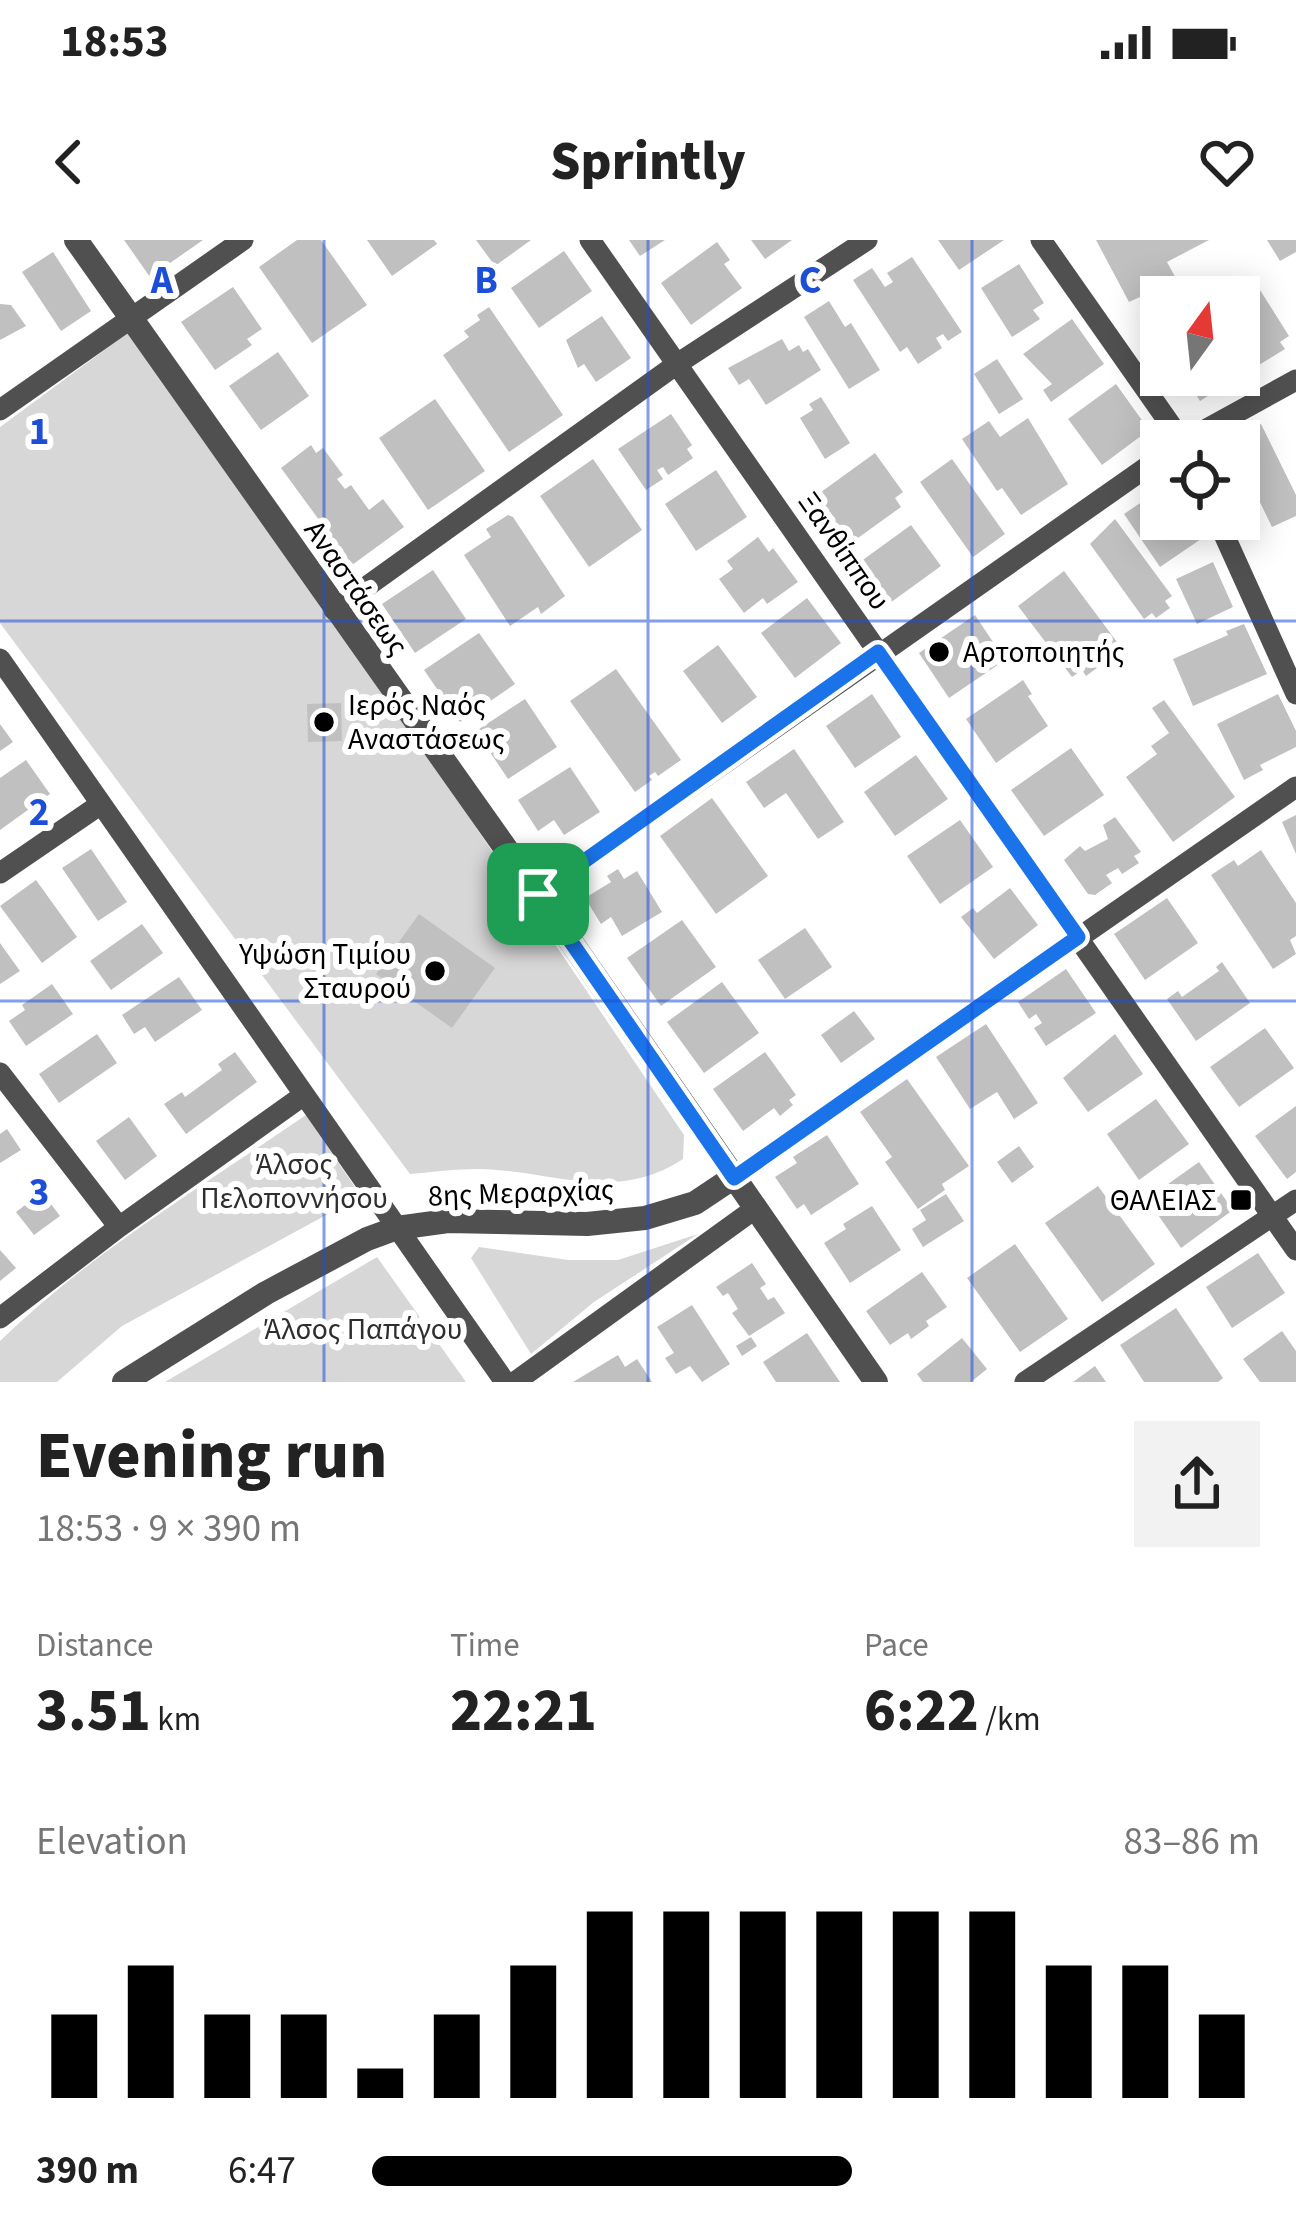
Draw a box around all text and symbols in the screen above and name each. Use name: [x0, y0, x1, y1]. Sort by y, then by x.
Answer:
text: 18:53: [60, 10, 169, 74]
text: Sprintly: [550, 124, 746, 201]
icon: back: [36, 129, 102, 195]
icon: heart: [1194, 129, 1260, 195]
text: A: [150, 253, 174, 309]
text: B: [474, 253, 498, 309]
text: C: [799, 253, 821, 309]
north arrow: [1140, 276, 1260, 396]
map controls: [1140, 276, 1260, 540]
text: 1: [29, 404, 49, 460]
button: locate: [1140, 420, 1260, 540]
street label: Ξανθίππου: [787, 483, 901, 619]
street label: Αναστάσεως: [293, 511, 419, 665]
place label: Αρτοποιητής: [963, 631, 1125, 674]
marker: Αρτοποιητής: [926, 639, 952, 665]
place label: Ιερός Ναός Αναστάσεως: [348, 684, 505, 761]
marker: Ιερός Ναός Αναστάσεως: [311, 709, 337, 735]
text: 2: [29, 785, 49, 841]
pin: [487, 843, 589, 945]
icon: arrive: [505, 861, 571, 927]
place label: Υψώση Τιμίου Σταυρού: [238, 933, 411, 1010]
marker: Υψώση Τιμίου Σταυρού: [422, 958, 448, 984]
park label: Άλσος Πελοποννήσου: [200, 1143, 388, 1220]
text: 3: [29, 1165, 49, 1221]
street label: 8ης Μεραρχίας: [427, 1168, 615, 1218]
place label: ΘΑΛΕΙΑΣ: [1110, 1179, 1217, 1222]
marker: ΘΑΛΕΙΑΣ: [1228, 1187, 1254, 1213]
park label: Άλσος Παπάγου: [264, 1308, 462, 1351]
text: Evening run: [36, 1409, 387, 1503]
button: share: [1134, 1421, 1260, 1547]
text: 18:53 · 9 × 390 m: [36, 1501, 301, 1557]
text: Distance: [36, 1622, 153, 1669]
text: Time: [450, 1622, 520, 1669]
text: Pace: [864, 1622, 929, 1669]
text: 3.51: [36, 1669, 151, 1754]
text: 22:21: [450, 1669, 597, 1754]
text: 6:22: [864, 1669, 979, 1754]
text: km: [151, 1696, 201, 1743]
text: /km: [979, 1696, 1041, 1743]
text: Elevation: [36, 1814, 188, 1870]
text: 83–86 m: [1124, 1814, 1260, 1870]
text: 390 m: [36, 2143, 139, 2199]
text: 6:47: [228, 2143, 296, 2199]

